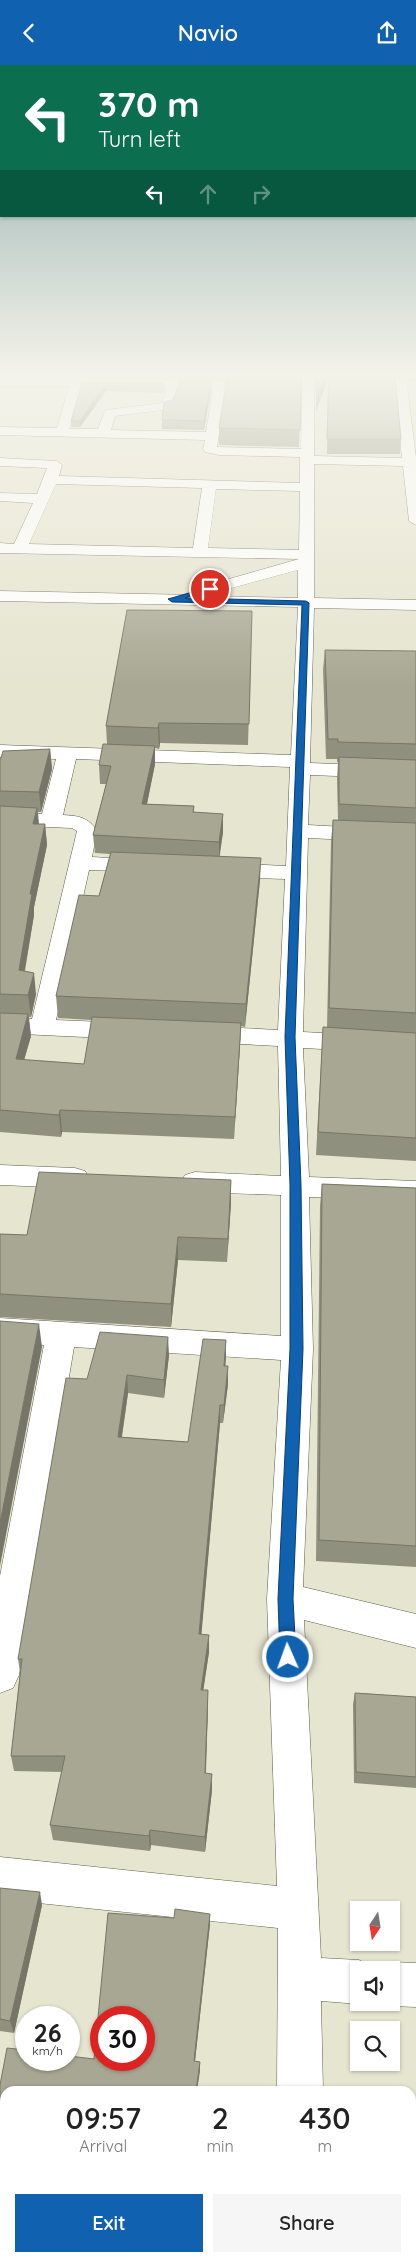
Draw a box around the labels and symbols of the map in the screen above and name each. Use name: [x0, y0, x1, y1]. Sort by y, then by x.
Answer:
pin: [189, 568, 231, 610]
position arrow: [261, 1630, 313, 1682]
north arrow: [350, 1901, 400, 1951]
speed limit sign: 30: [90, 2006, 155, 2071]

